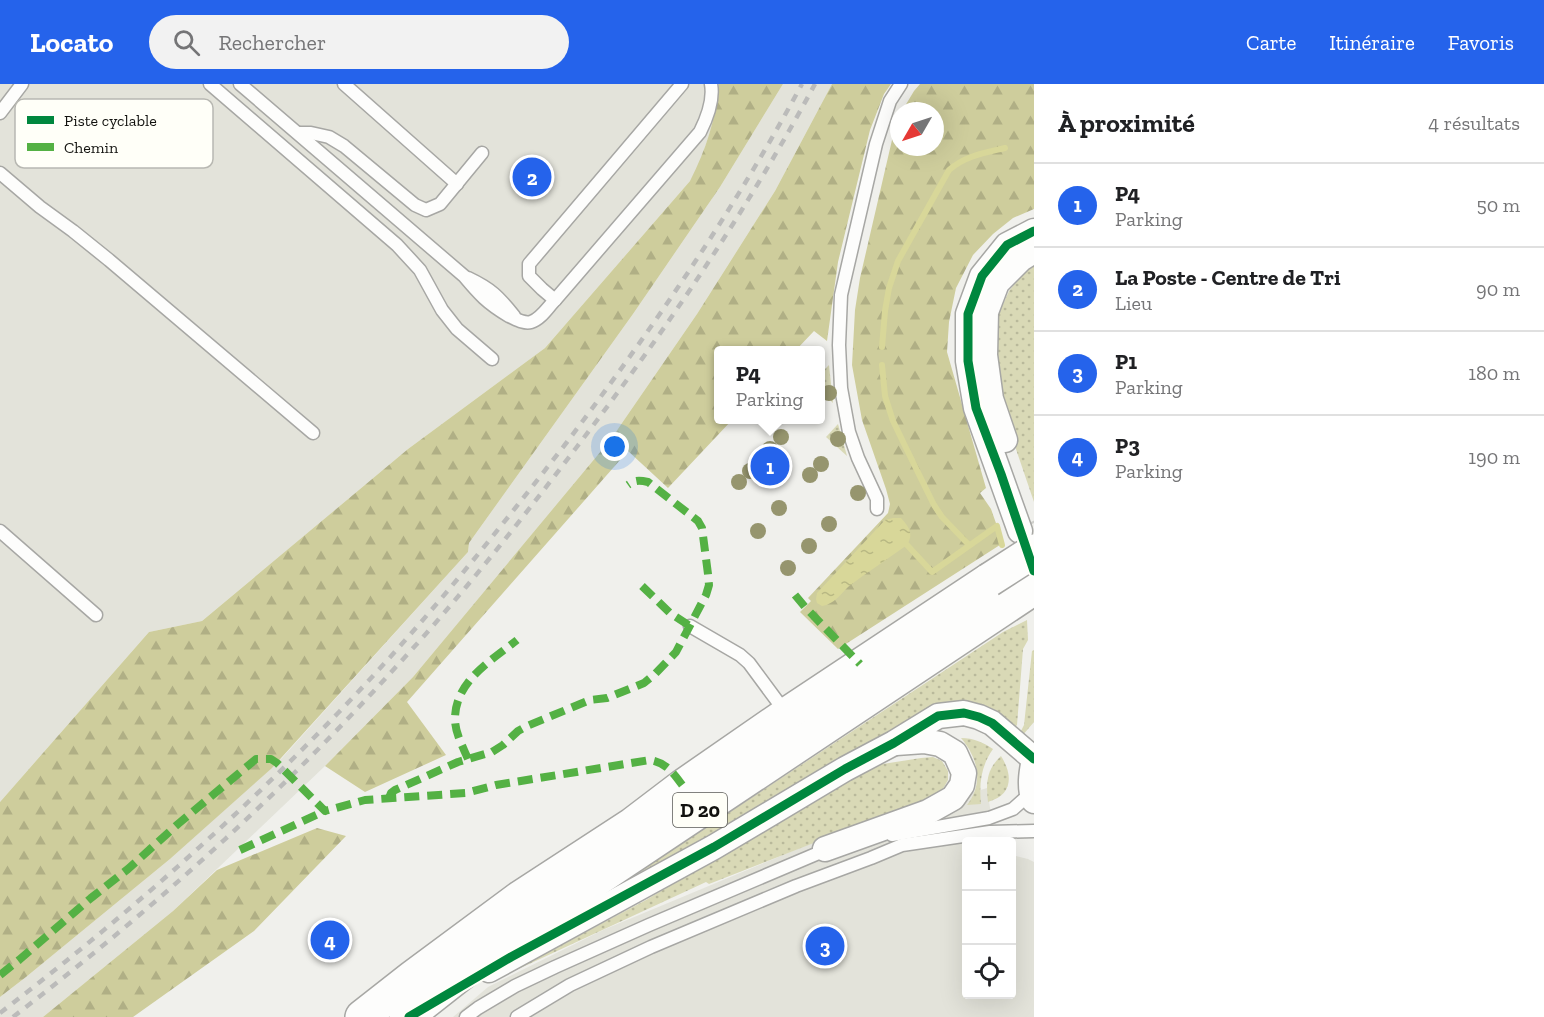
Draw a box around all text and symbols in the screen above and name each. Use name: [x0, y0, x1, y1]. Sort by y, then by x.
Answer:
search box: [149, 15, 569, 69]
text: Locato: [30, 26, 113, 59]
icon: search: [170, 26, 203, 59]
text: Rechercher: [218, 29, 326, 56]
text: Carte: [1246, 30, 1296, 55]
text: Itinéraire: [1329, 30, 1415, 55]
text: Favoris: [1448, 30, 1514, 55]
legend: [15, 99, 213, 168]
north arrow: [890, 102, 944, 156]
text: À proximité: [1058, 107, 1195, 139]
text: Piste cyclable: [64, 111, 157, 130]
text: 4 résultats: [1428, 111, 1520, 135]
text: Chemin: [64, 138, 119, 157]
pin: 2: [512, 154, 552, 200]
text: P4: [1115, 180, 1140, 207]
text: 1: [1073, 193, 1082, 217]
text: 50 m: [1476, 193, 1520, 217]
text: Parking: [1115, 207, 1183, 231]
text: La Poste - Centre de Tri: [1115, 264, 1340, 291]
text: 2: [1072, 277, 1083, 301]
text: 90 m: [1476, 277, 1520, 301]
text: Lieu: [1115, 291, 1152, 315]
popup: [714, 346, 825, 424]
text: P1: [1115, 348, 1137, 375]
text: P4: [736, 360, 761, 387]
text: 3: [1072, 361, 1083, 385]
text: 180 m: [1468, 361, 1520, 385]
text: Parking: [1115, 375, 1183, 399]
text: Parking: [736, 387, 803, 411]
your location: [600, 432, 629, 461]
text: P3: [1115, 432, 1140, 459]
pin: 1: [750, 444, 790, 488]
text: 4: [1072, 445, 1083, 469]
text: 190 m: [1468, 445, 1520, 469]
text: Parking: [1115, 459, 1183, 483]
road number: D 20: [673, 793, 727, 827]
map controls: [962, 837, 1016, 999]
button: +: [962, 837, 1016, 891]
button: −: [962, 891, 1016, 945]
pin: 4: [310, 918, 350, 962]
pin: 3: [806, 924, 844, 968]
button: locate: [962, 945, 1016, 999]

